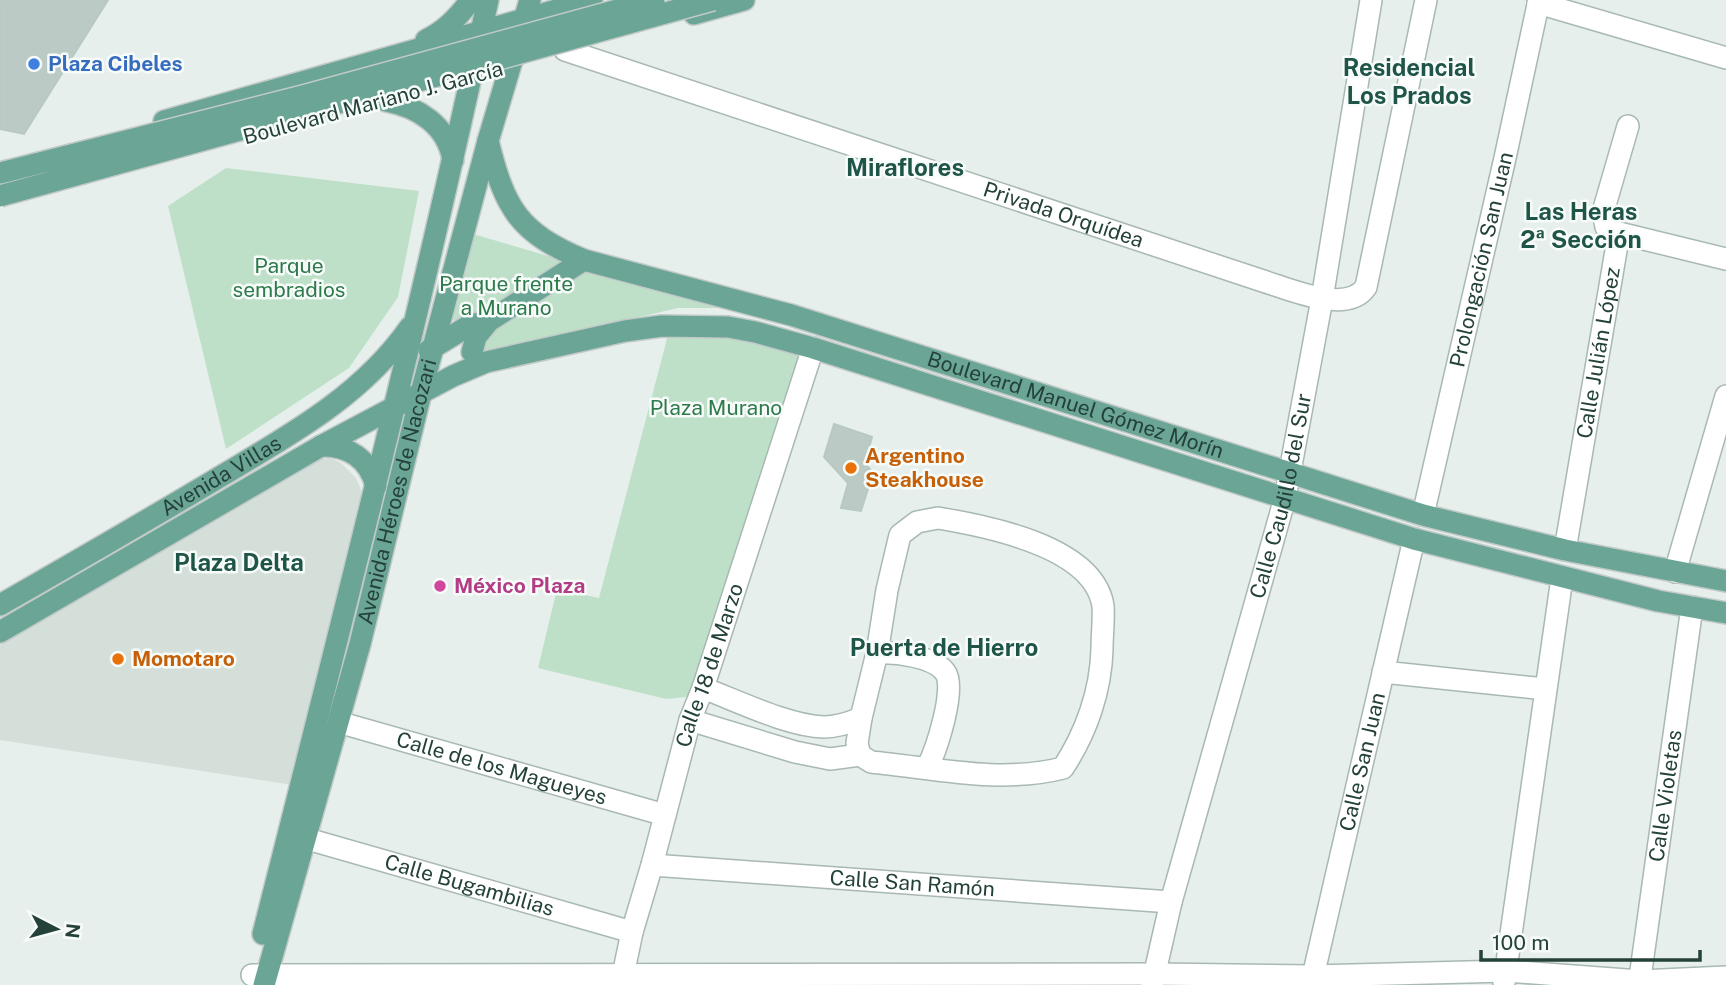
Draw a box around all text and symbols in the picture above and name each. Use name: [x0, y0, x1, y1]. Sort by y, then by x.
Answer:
place label: Plaza Cibeles: [48, 51, 183, 76]
district label: Residencial Los Prados: [1343, 53, 1475, 109]
marker: Plaza Cibeles: [26, 56, 42, 72]
street label: Boulevard Mariano J. García: [240, 56, 506, 149]
street label: Prolongación San Juan: [1444, 149, 1518, 370]
district label: Miraflores: [846, 153, 964, 181]
street label: Privada Orquídea: [980, 176, 1147, 253]
district label: Las Heras 2ª Sección: [1520, 197, 1642, 253]
park label: Parque sembradios: [233, 253, 345, 302]
street label: Calle Julián López: [1571, 265, 1625, 440]
park label: Parque frente a Murano: [439, 271, 573, 320]
street label: Boulevard Manuel Gómez Morín: [924, 346, 1227, 463]
street label: Avenida Héroes de Nacozari: [352, 356, 442, 627]
street label: Calle Caudillo del Sur: [1244, 391, 1316, 601]
park label: Plaza Murano: [650, 395, 782, 420]
street label: Avenida Villas: [156, 430, 286, 521]
place label: Argentino Steakhouse: [865, 443, 984, 492]
marker: Argentino Steakhouse: [843, 460, 859, 476]
district label: Plaza Delta: [174, 548, 304, 576]
place label: México Plaza: [454, 573, 585, 598]
marker: México Plaza: [432, 578, 448, 594]
street label: Calle 18 de Marzo: [670, 580, 748, 750]
district label: Puerta de Hierro: [850, 633, 1038, 661]
place label: Momotaro: [132, 646, 235, 671]
marker: Momotaro: [110, 651, 126, 667]
street label: Calle San Juan: [1334, 690, 1390, 834]
street label: Calle de los Magueyes: [394, 726, 610, 810]
street label: Calle Violetas: [1643, 728, 1687, 863]
street label: Calle Bugambilias: [382, 849, 557, 921]
street label: Calle San Ramón: [829, 865, 996, 901]
north arrow: [21, 894, 91, 964]
scale bar: [1481, 918, 1700, 962]
text: N: [61, 922, 85, 939]
text: 100 m: [1492, 930, 1549, 955]

